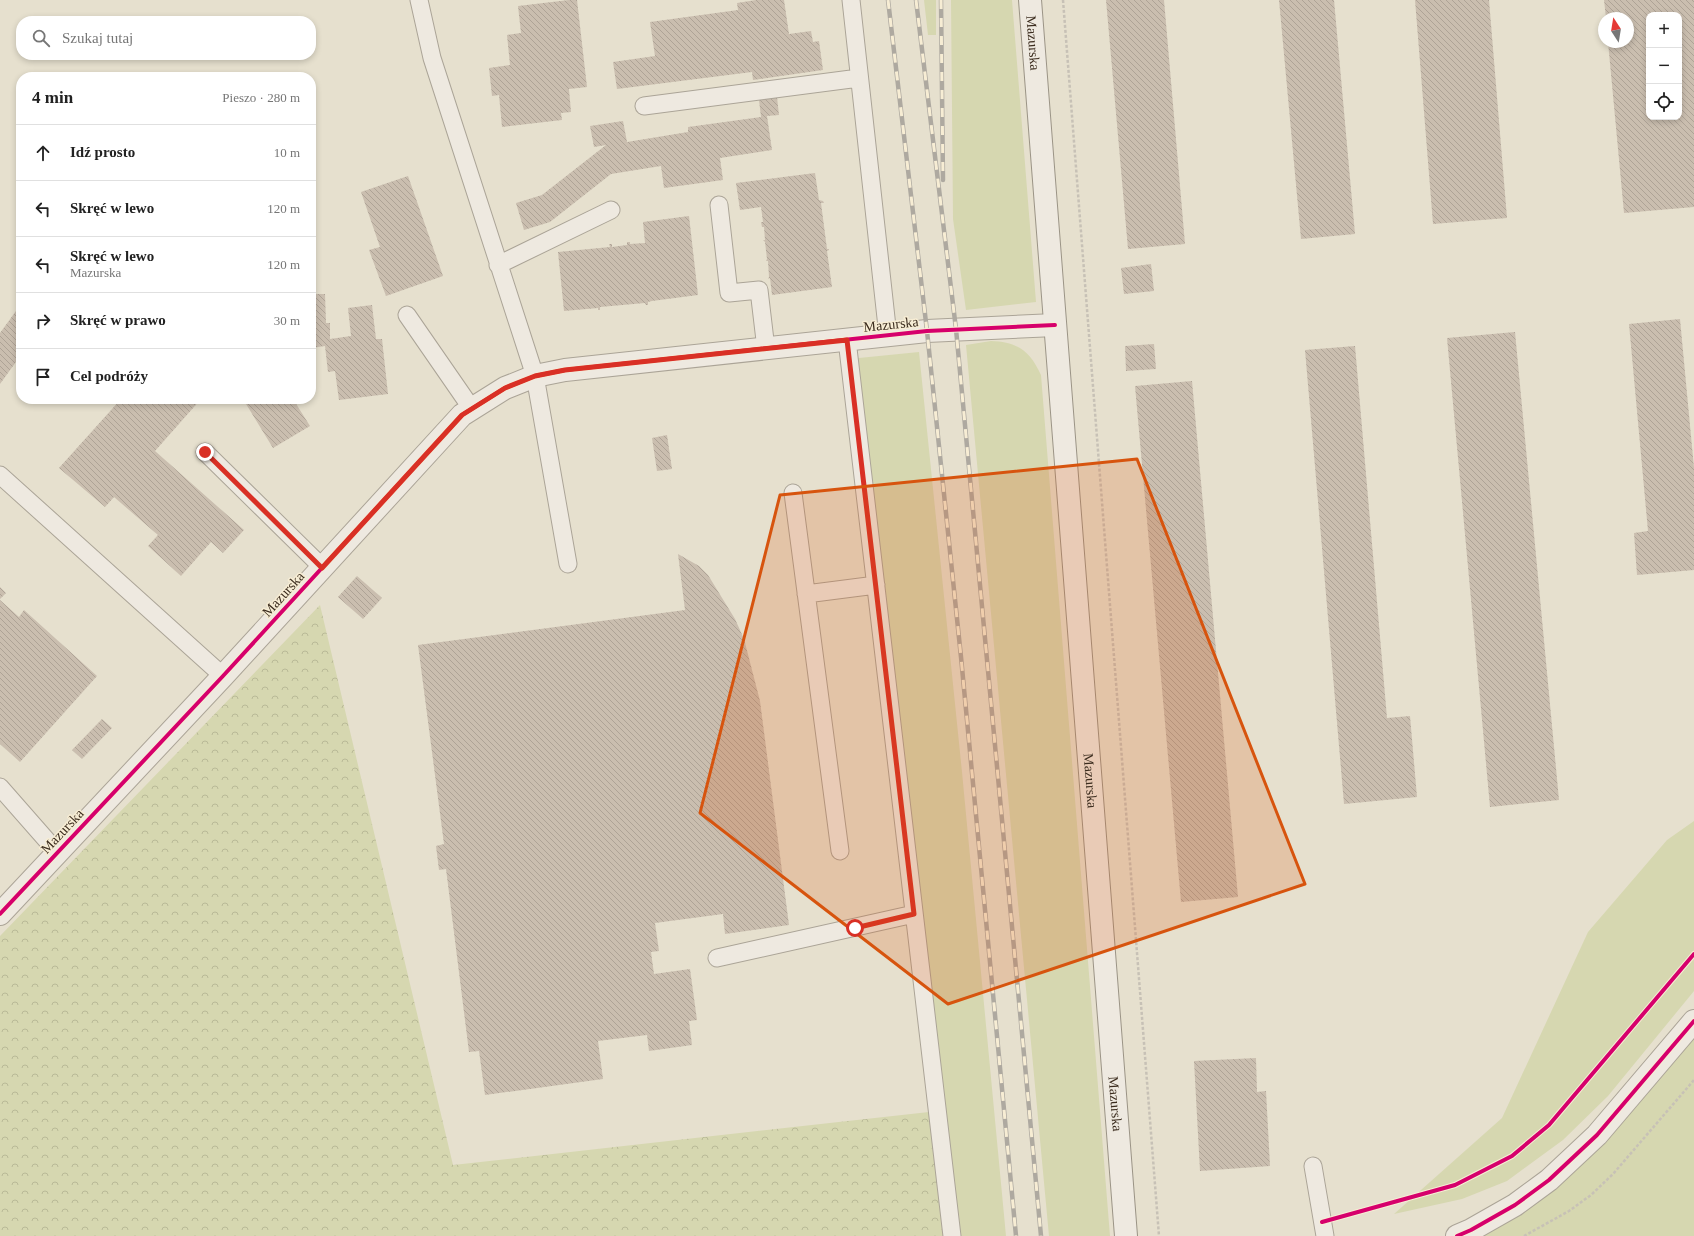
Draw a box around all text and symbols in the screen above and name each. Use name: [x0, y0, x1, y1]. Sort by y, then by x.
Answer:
north arrow: [1598, 12, 1634, 48]
map controls: [1646, 12, 1682, 120]
button: +: [1646, 12, 1682, 48]
street label: Mazurska: [1023, 15, 1043, 72]
search box: [16, 16, 316, 60]
icon: search: [30, 27, 52, 49]
text: Szukaj tutaj: [62, 30, 133, 46]
button: −: [1646, 48, 1682, 84]
button: locate: [1646, 84, 1682, 120]
text: 4 min: [32, 88, 73, 107]
text: Pieszo · 280 m: [222, 90, 300, 105]
icon: ahead: [32, 142, 54, 164]
text: Idź prosto: [70, 144, 135, 160]
text: 10 m: [274, 145, 300, 160]
icon: left: [32, 198, 54, 220]
text: Skręć w lewo: [70, 200, 154, 216]
text: 120 m: [267, 201, 300, 216]
text: Skręć w lewo: [70, 248, 154, 264]
icon: left: [32, 254, 54, 276]
text: 120 m: [267, 257, 300, 272]
text: Mazurska: [70, 265, 121, 280]
icon: right: [32, 310, 54, 332]
text: Skręć w prawo: [70, 312, 166, 328]
text: 30 m: [274, 313, 300, 328]
street label: Mazurska: [863, 314, 920, 335]
icon: arrive: [32, 366, 54, 388]
text: Cel podróży: [70, 368, 148, 384]
route end: [196, 443, 214, 461]
street label: Mazurska: [259, 568, 308, 620]
street label: Mazurska: [1081, 753, 1100, 810]
street label: Mazurska: [38, 805, 87, 857]
route start: [846, 919, 864, 937]
street label: Mazurska: [1106, 1076, 1125, 1133]

